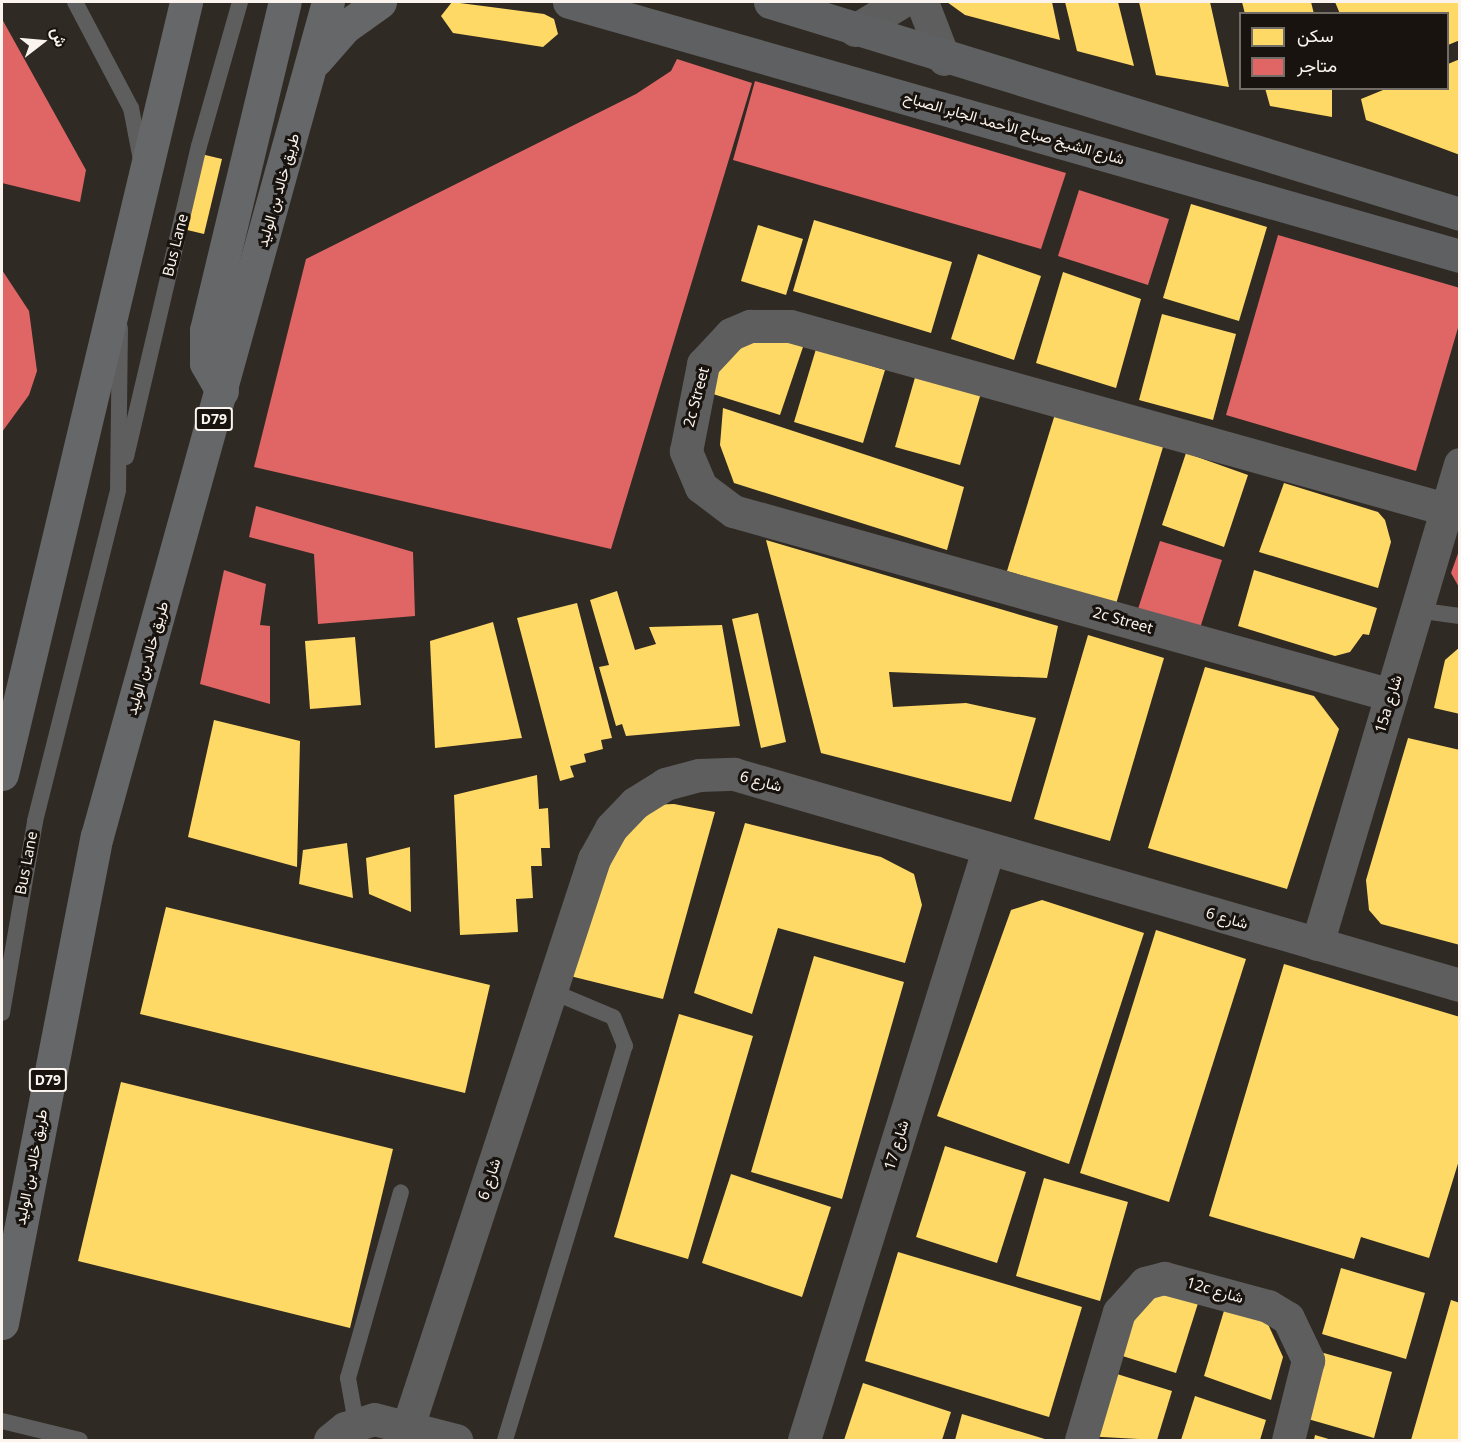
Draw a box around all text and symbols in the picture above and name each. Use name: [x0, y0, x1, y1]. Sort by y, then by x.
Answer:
north arrow: [12, 12, 72, 72]
legend: [1239, 12, 1449, 90]
text: سكن: [1297, 23, 1333, 47]
text: ش: [46, 25, 73, 49]
text: متاجر: [1297, 53, 1337, 77]
street label: شارع الشيخ صباح الأحمد الجابر الصباح: [901, 88, 1127, 168]
street label: طريق خالد بن الوليد: [253, 131, 303, 249]
street label: Bus Lane: [159, 212, 191, 278]
street label: 2c Street: [679, 365, 713, 429]
road number: D79: [194, 408, 234, 430]
street label: طريق خالد بن الوليد: [122, 599, 172, 717]
street label: 2c Street: [1091, 603, 1155, 637]
street label: 15a شارع: [1371, 673, 1405, 735]
street label: شارع 6: [738, 767, 784, 795]
street label: Bus Lane: [11, 830, 41, 896]
street label: شارع 6: [1204, 903, 1250, 933]
road number: D79: [28, 1069, 68, 1091]
street label: طريق خالد بن الوليد: [11, 1108, 51, 1226]
street label: شارع 17: [880, 1118, 912, 1172]
street label: شارع 6: [474, 1156, 504, 1202]
street label: 12c شارع: [1184, 1273, 1246, 1307]

